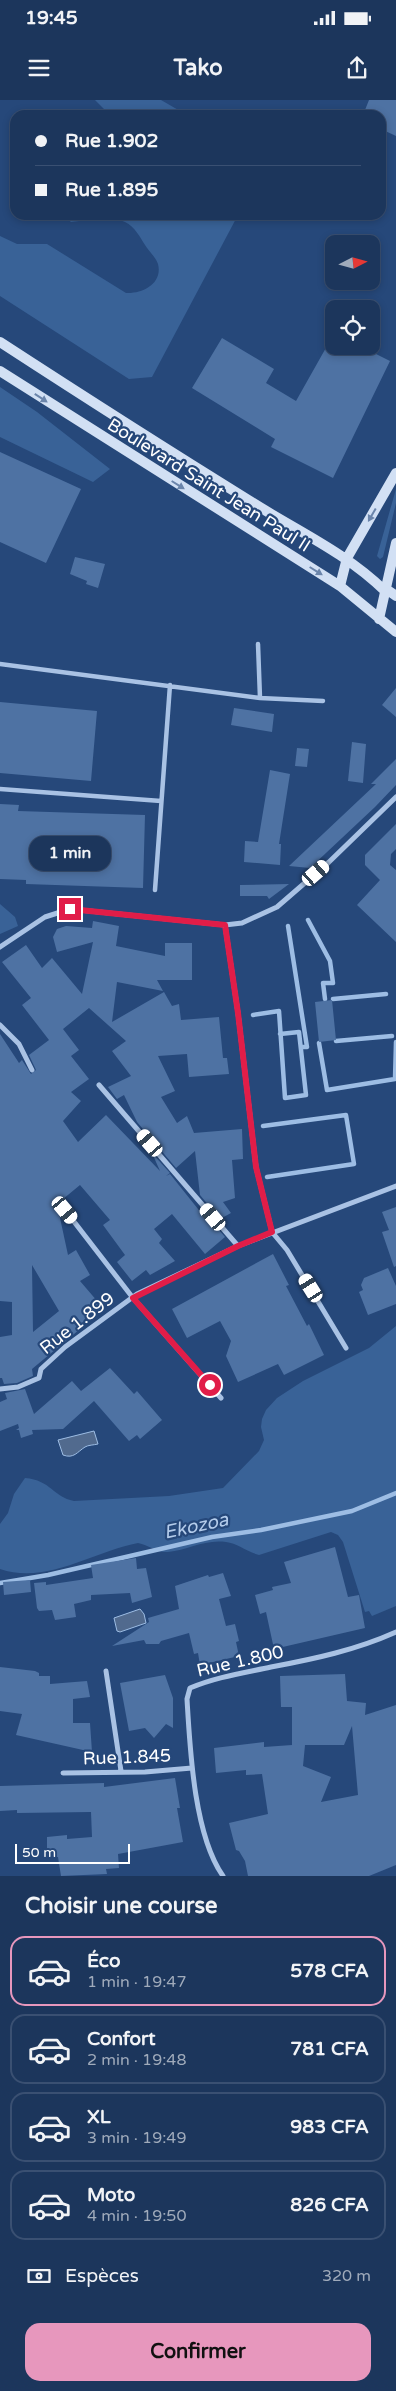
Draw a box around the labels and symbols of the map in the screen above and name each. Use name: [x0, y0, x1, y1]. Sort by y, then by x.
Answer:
north arrow: [325, 235, 380, 290]
one-way arrow: [35, 393, 48, 402]
street label: Boulevard Saint Jean Paul II: [103, 413, 315, 557]
one-way arrow: [171, 480, 185, 490]
one-way arrow: [368, 508, 376, 522]
one-way arrow: [309, 567, 322, 576]
callout: 1 min: [29, 836, 111, 872]
car: [299, 857, 332, 889]
route end: [59, 898, 81, 920]
car: [134, 1127, 165, 1159]
car: [49, 1194, 80, 1226]
car: [197, 1201, 228, 1233]
car: [296, 1271, 325, 1305]
street label: Rue 1.899: [35, 1287, 119, 1359]
route start: [199, 1374, 221, 1396]
water label: Ekozoa: [162, 1508, 232, 1544]
street label: Rue 1.800: [194, 1640, 286, 1682]
street label: Rue 1.845: [82, 1744, 172, 1770]
scale bar: [15, 1841, 130, 1864]

